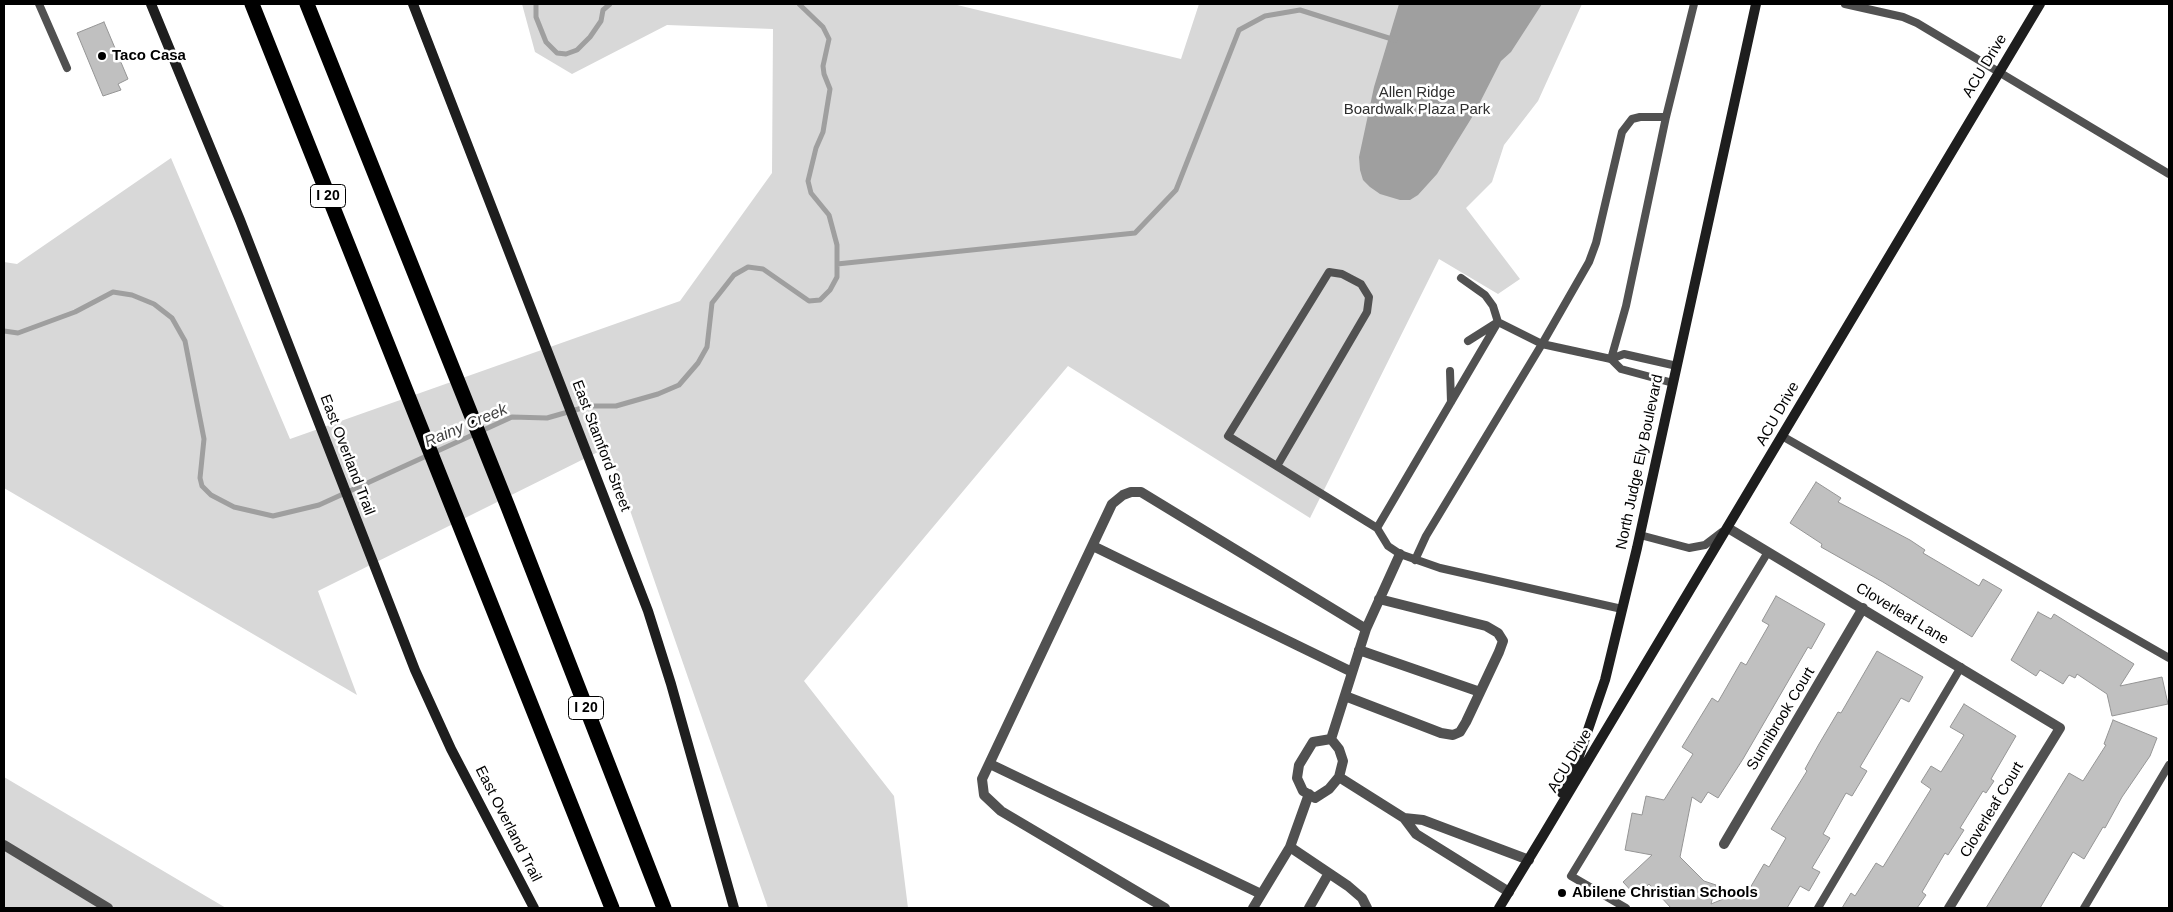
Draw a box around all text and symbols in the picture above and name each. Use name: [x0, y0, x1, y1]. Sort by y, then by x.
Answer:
street label: ACU Drive: [1959, 31, 2011, 101]
place label: Taco Casa: [112, 47, 186, 65]
marker: Taco Casa: [96, 50, 108, 62]
park label: Allen Ridge Boardwalk Plaza Park: [1344, 84, 1490, 119]
road number: I 20: [310, 185, 346, 208]
street label: North Judge Ely Boulevard: [1613, 373, 1667, 551]
street label: East Stamford Street: [568, 378, 634, 514]
street label: ACU Drive: [1752, 379, 1804, 449]
street label: East Overland Trail: [316, 392, 378, 518]
water label: Rainy Creek: [422, 400, 510, 452]
street label: Cloverleaf Lane: [1852, 579, 1952, 649]
street label: Sunnibrook Court: [1743, 664, 1819, 774]
road number: I 20: [568, 696, 604, 720]
street label: ACU Drive: [1544, 726, 1596, 796]
street label: Cloverleaf Court: [1956, 759, 2028, 861]
street label: East Overland Trail: [471, 763, 545, 885]
place label: Abilene Christian Schools: [1572, 884, 1758, 902]
marker: Abilene Christian Schools: [1556, 887, 1568, 899]

